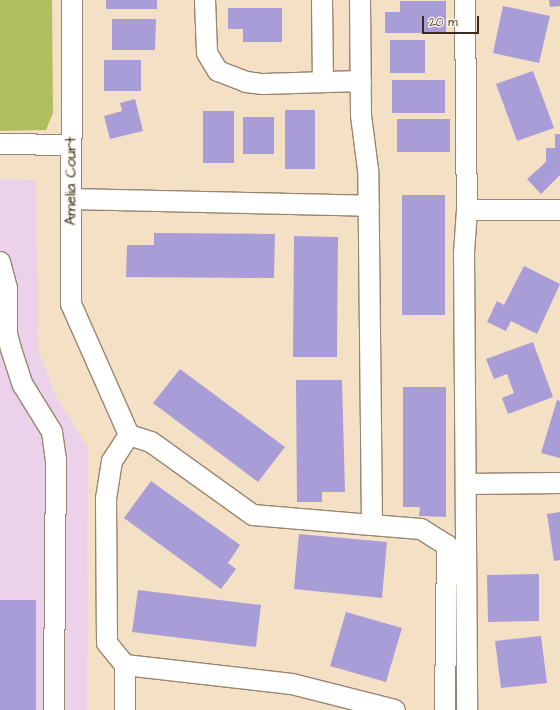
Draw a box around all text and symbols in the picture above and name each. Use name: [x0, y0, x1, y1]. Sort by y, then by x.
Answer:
scale bar: [424, 8, 481, 34]
text: 20 m: [429, 14, 458, 31]
street label: Amelia Court: [62, 137, 80, 225]

